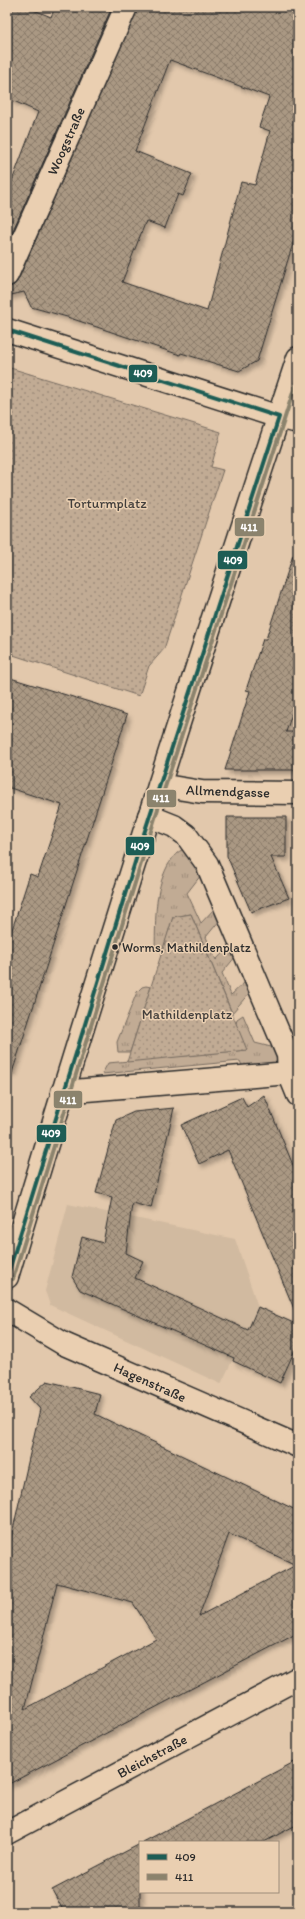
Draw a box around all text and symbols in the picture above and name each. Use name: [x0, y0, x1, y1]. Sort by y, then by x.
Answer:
street label: Woogstraße: [44, 104, 89, 178]
line badge: 409: [128, 364, 158, 383]
text: 409: [133, 367, 153, 380]
park label: Torturmplatz: [67, 495, 147, 512]
line badge: 411: [234, 517, 265, 537]
text: 411: [241, 521, 258, 534]
line badge: 409: [217, 550, 248, 570]
text: 409: [223, 554, 243, 567]
street label: Allmendgasse: [186, 782, 271, 801]
line badge: 411: [146, 789, 177, 808]
text: 411: [153, 792, 170, 805]
line badge: 409: [125, 836, 155, 856]
text: 409: [130, 840, 150, 853]
place label: Worms, Mathildenplatz: [122, 940, 251, 955]
marker: Worms, Mathildenplatz: [110, 942, 120, 952]
park label: Mathildenplatz: [142, 1006, 233, 1023]
line badge: 411: [53, 1090, 83, 1109]
text: 411: [60, 1094, 77, 1107]
line badge: 409: [36, 1124, 67, 1143]
text: 409: [41, 1127, 61, 1140]
street label: Hagenstraße: [111, 1359, 189, 1406]
street label: Bleichstraße: [114, 1731, 190, 1782]
legend: [139, 1841, 279, 1893]
text: 409: [175, 1850, 196, 1864]
text: 411: [175, 1870, 194, 1884]

